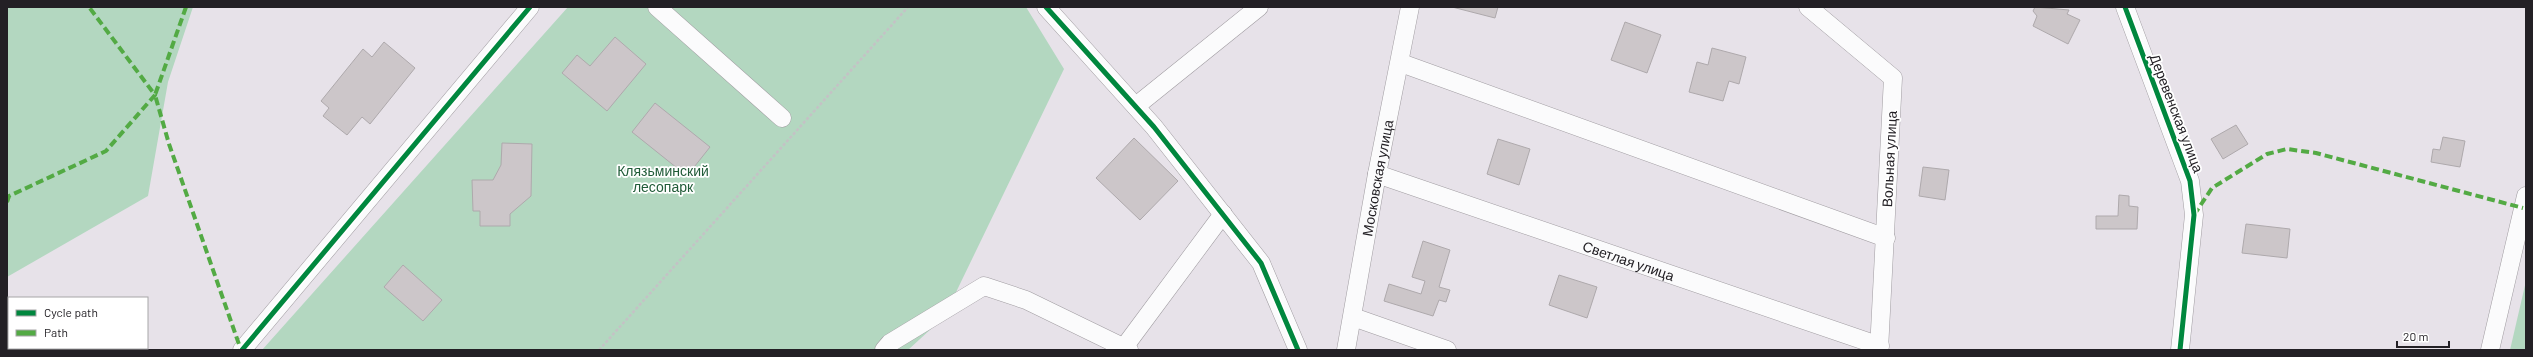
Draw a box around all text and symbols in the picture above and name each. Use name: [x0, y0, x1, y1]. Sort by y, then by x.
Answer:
street label: Деревенская улица: [2147, 51, 2208, 175]
street label: Вольная улица: [1878, 110, 1900, 208]
street label: Московская улица: [1358, 118, 1396, 237]
park label: Клязьминский лесопарк: [617, 162, 709, 195]
street label: Светлая улица: [1581, 237, 1677, 284]
legend: [8, 297, 148, 349]
text: Cycle path: [44, 305, 98, 319]
scale bar: [2397, 323, 2449, 349]
text: Path: [44, 325, 68, 339]
text: 20 m: [2403, 329, 2429, 343]

